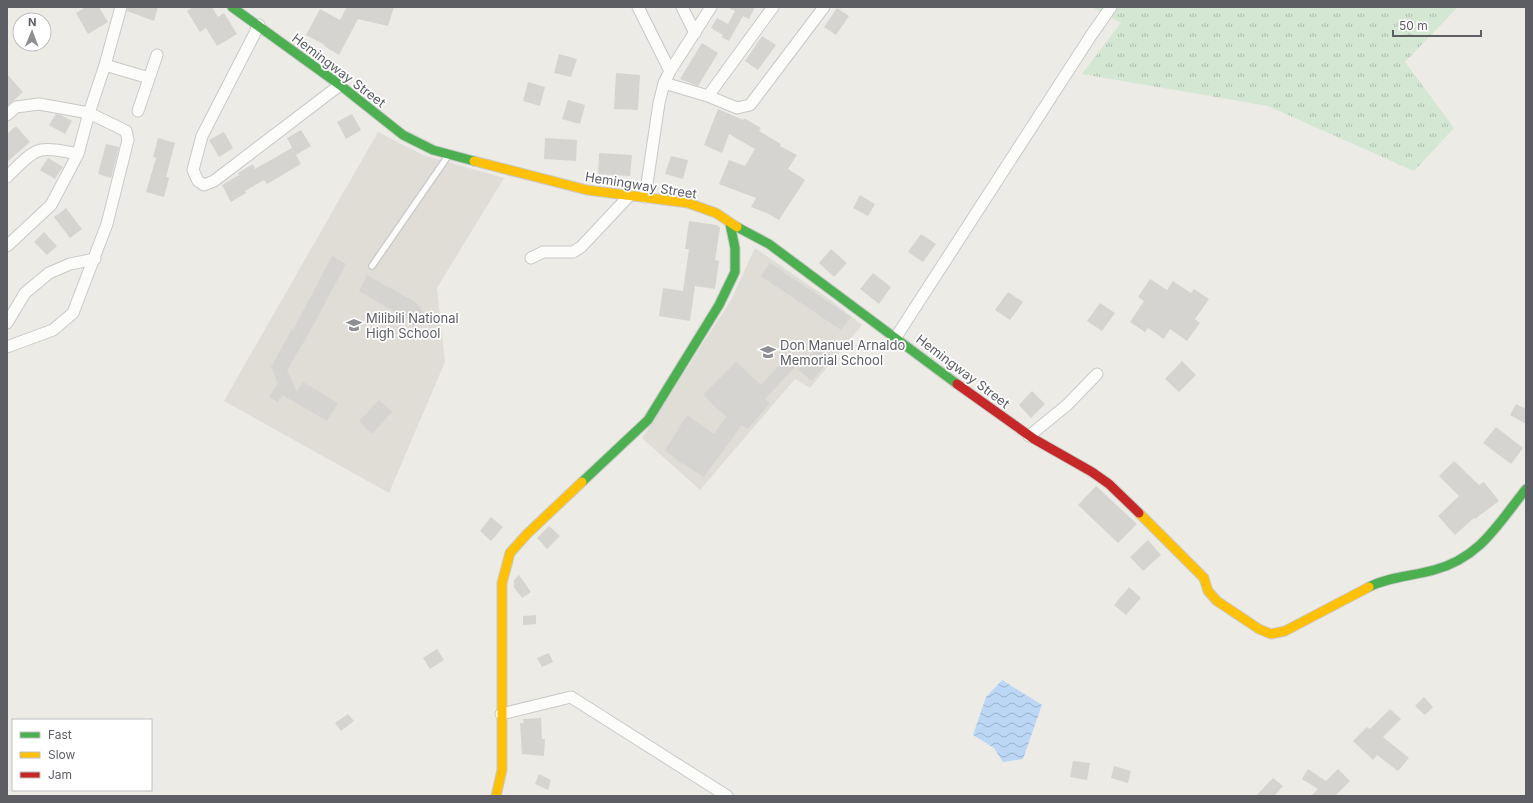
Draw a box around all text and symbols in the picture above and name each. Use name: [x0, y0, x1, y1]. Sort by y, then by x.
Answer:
north arrow: [12, 12, 52, 52]
scale bar: [1393, 12, 1481, 38]
text: N: [28, 15, 36, 29]
text: 50 m: [1399, 18, 1428, 33]
street label: Hemingway Street: [289, 30, 389, 110]
street label: Hemingway Street: [584, 168, 698, 202]
place label: Milibili National High School: [366, 310, 459, 341]
school or university icon: Milibili National High School: [345, 316, 363, 334]
street label: Hemingway Street: [913, 331, 1013, 411]
place label: Don Manuel Arnaldo Memorial School: [780, 337, 905, 368]
school or university icon: Don Manuel Arnaldo Memorial School: [759, 343, 777, 361]
legend: [12, 719, 152, 791]
text: Fast: [48, 727, 72, 742]
text: Slow: [48, 747, 76, 762]
text: Jam: [48, 767, 72, 782]

